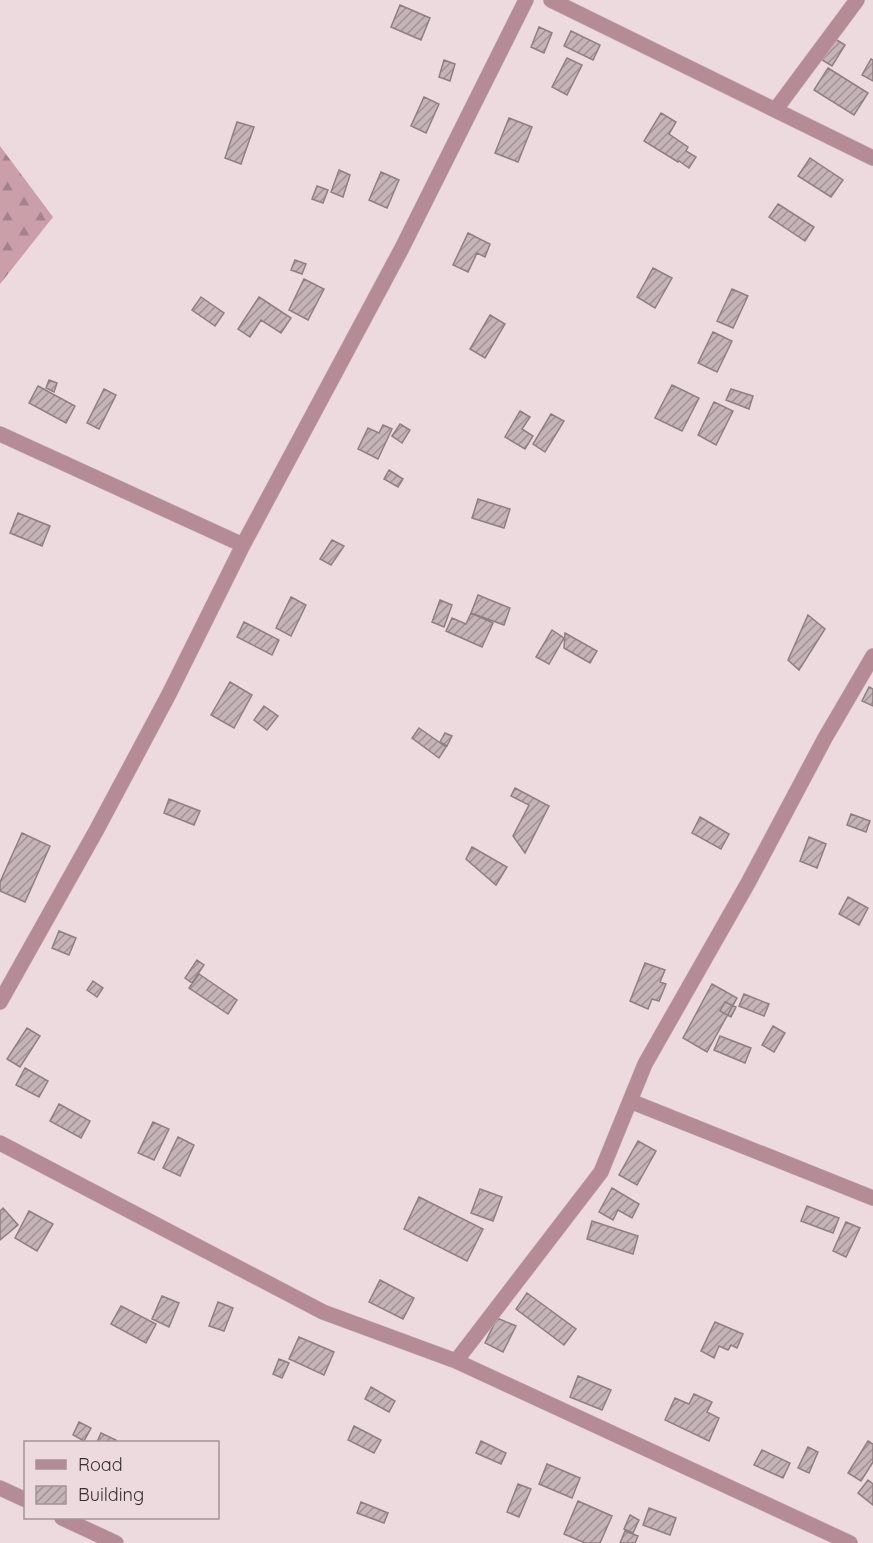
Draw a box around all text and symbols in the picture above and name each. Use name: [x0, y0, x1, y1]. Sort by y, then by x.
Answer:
legend: [24, 1441, 219, 1519]
text: Road: [78, 1453, 123, 1476]
text: Building: [78, 1483, 144, 1506]

